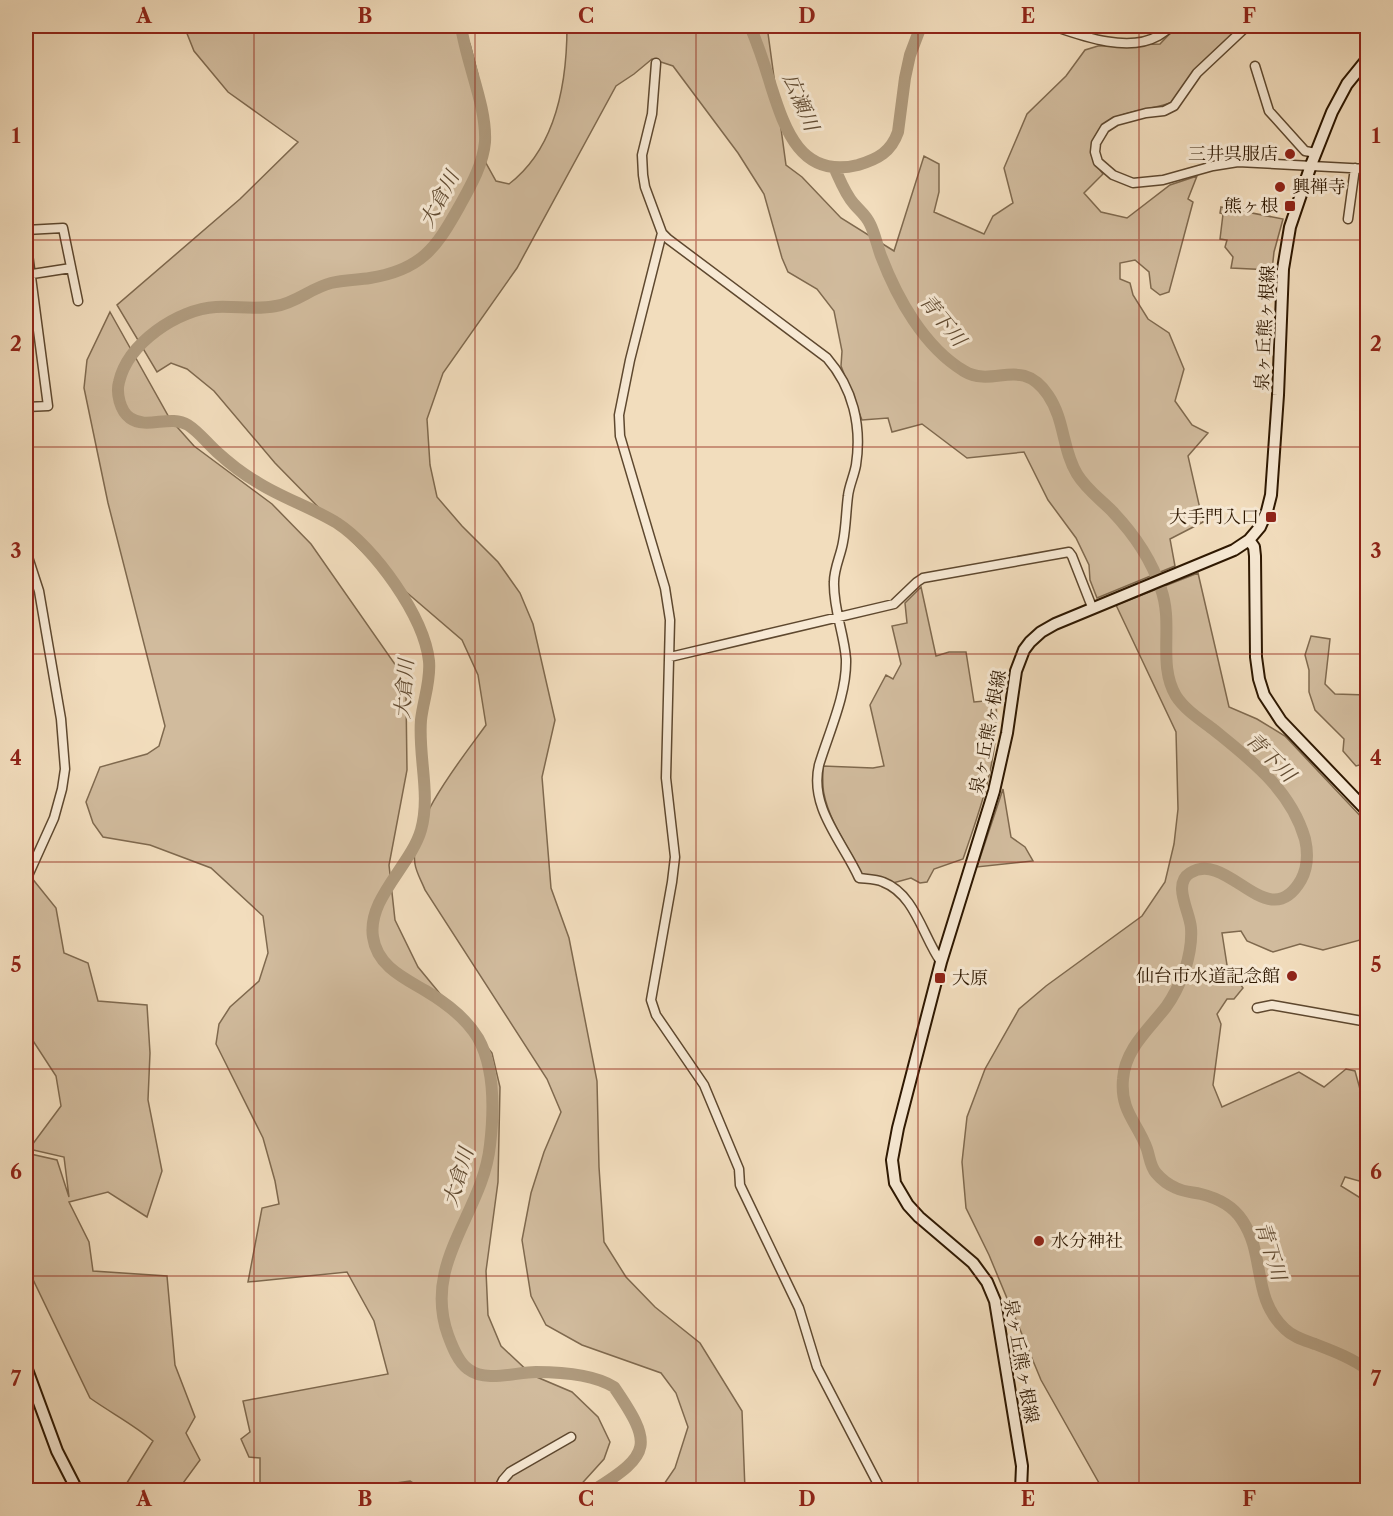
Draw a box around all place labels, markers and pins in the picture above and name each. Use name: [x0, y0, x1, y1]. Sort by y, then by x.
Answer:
place label: 三井呉服店: [1188, 143, 1278, 165]
marker: 三井呉服店: [1283, 147, 1297, 161]
place label: 興禅寺: [1292, 176, 1346, 198]
marker: 興禅寺: [1273, 180, 1287, 194]
place label: 熊ヶ根: [1224, 195, 1278, 217]
marker: 熊ヶ根: [1283, 199, 1297, 213]
place label: 大手門入口: [1169, 506, 1259, 528]
marker: 大手門入口: [1264, 510, 1278, 524]
place label: 仙台市水道記念館: [1136, 965, 1280, 987]
place label: 大原: [952, 967, 988, 989]
marker: 仙台市水道記念館: [1285, 969, 1299, 983]
marker: 大原: [933, 971, 947, 985]
place label: 水分神社: [1051, 1230, 1123, 1252]
marker: 水分神社: [1032, 1234, 1046, 1248]

